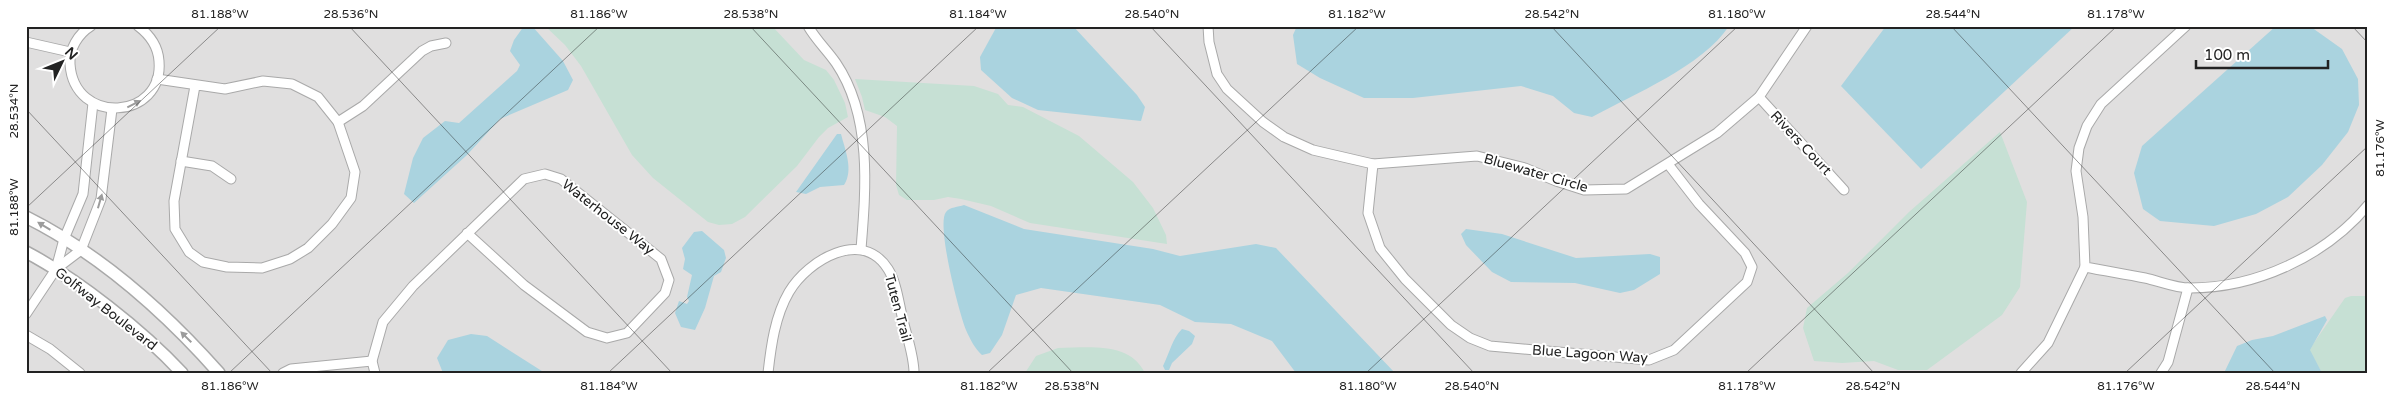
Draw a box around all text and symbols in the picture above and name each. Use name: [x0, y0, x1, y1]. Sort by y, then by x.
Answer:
text: 81.188°W: [191, 7, 249, 21]
text: 28.536°N: [324, 7, 378, 21]
text: 81.186°W: [570, 7, 628, 21]
text: 28.538°N: [724, 7, 778, 21]
text: 81.184°W: [949, 7, 1007, 21]
text: 28.540°N: [1125, 7, 1179, 21]
text: 81.182°W: [1328, 7, 1386, 21]
text: 28.542°N: [1525, 7, 1579, 21]
text: 81.180°W: [1708, 7, 1766, 21]
text: 28.544°N: [1926, 7, 1980, 21]
text: 81.178°W: [2087, 7, 2145, 21]
north arrow: [38, 38, 88, 88]
scale bar: [2196, 38, 2329, 70]
text: N: [61, 44, 81, 63]
text: 100 m: [2204, 46, 2250, 64]
text: 28.534°N: [7, 84, 21, 138]
one-way arrow: [126, 100, 141, 108]
street label: Rivers Court: [1767, 107, 1836, 179]
text: 81.176°W: [2373, 119, 2387, 177]
street label: Bluewater Circle: [1482, 150, 1590, 196]
street label: Waterhouse Way: [558, 176, 658, 259]
text: 81.188°W: [7, 178, 21, 236]
one-way arrow: [96, 193, 104, 208]
one-way arrow: [38, 222, 51, 231]
street label: Golfway Boulevard: [51, 264, 161, 354]
street label: Tuten Trail: [881, 272, 915, 344]
one-way arrow: [180, 331, 192, 343]
street label: Blue Lagoon Way: [1532, 341, 1649, 367]
text: 81.186°W: [201, 379, 259, 393]
text: 81.184°W: [580, 379, 638, 393]
text: 81.182°W: [960, 379, 1018, 393]
text: 28.538°N: [1045, 379, 1099, 393]
text: 81.180°W: [1339, 379, 1397, 393]
text: 28.540°N: [1445, 379, 1499, 393]
text: 81.178°W: [1718, 379, 1776, 393]
text: 28.542°N: [1846, 379, 1900, 393]
text: 81.176°W: [2097, 379, 2155, 393]
text: 28.544°N: [2246, 379, 2300, 393]

